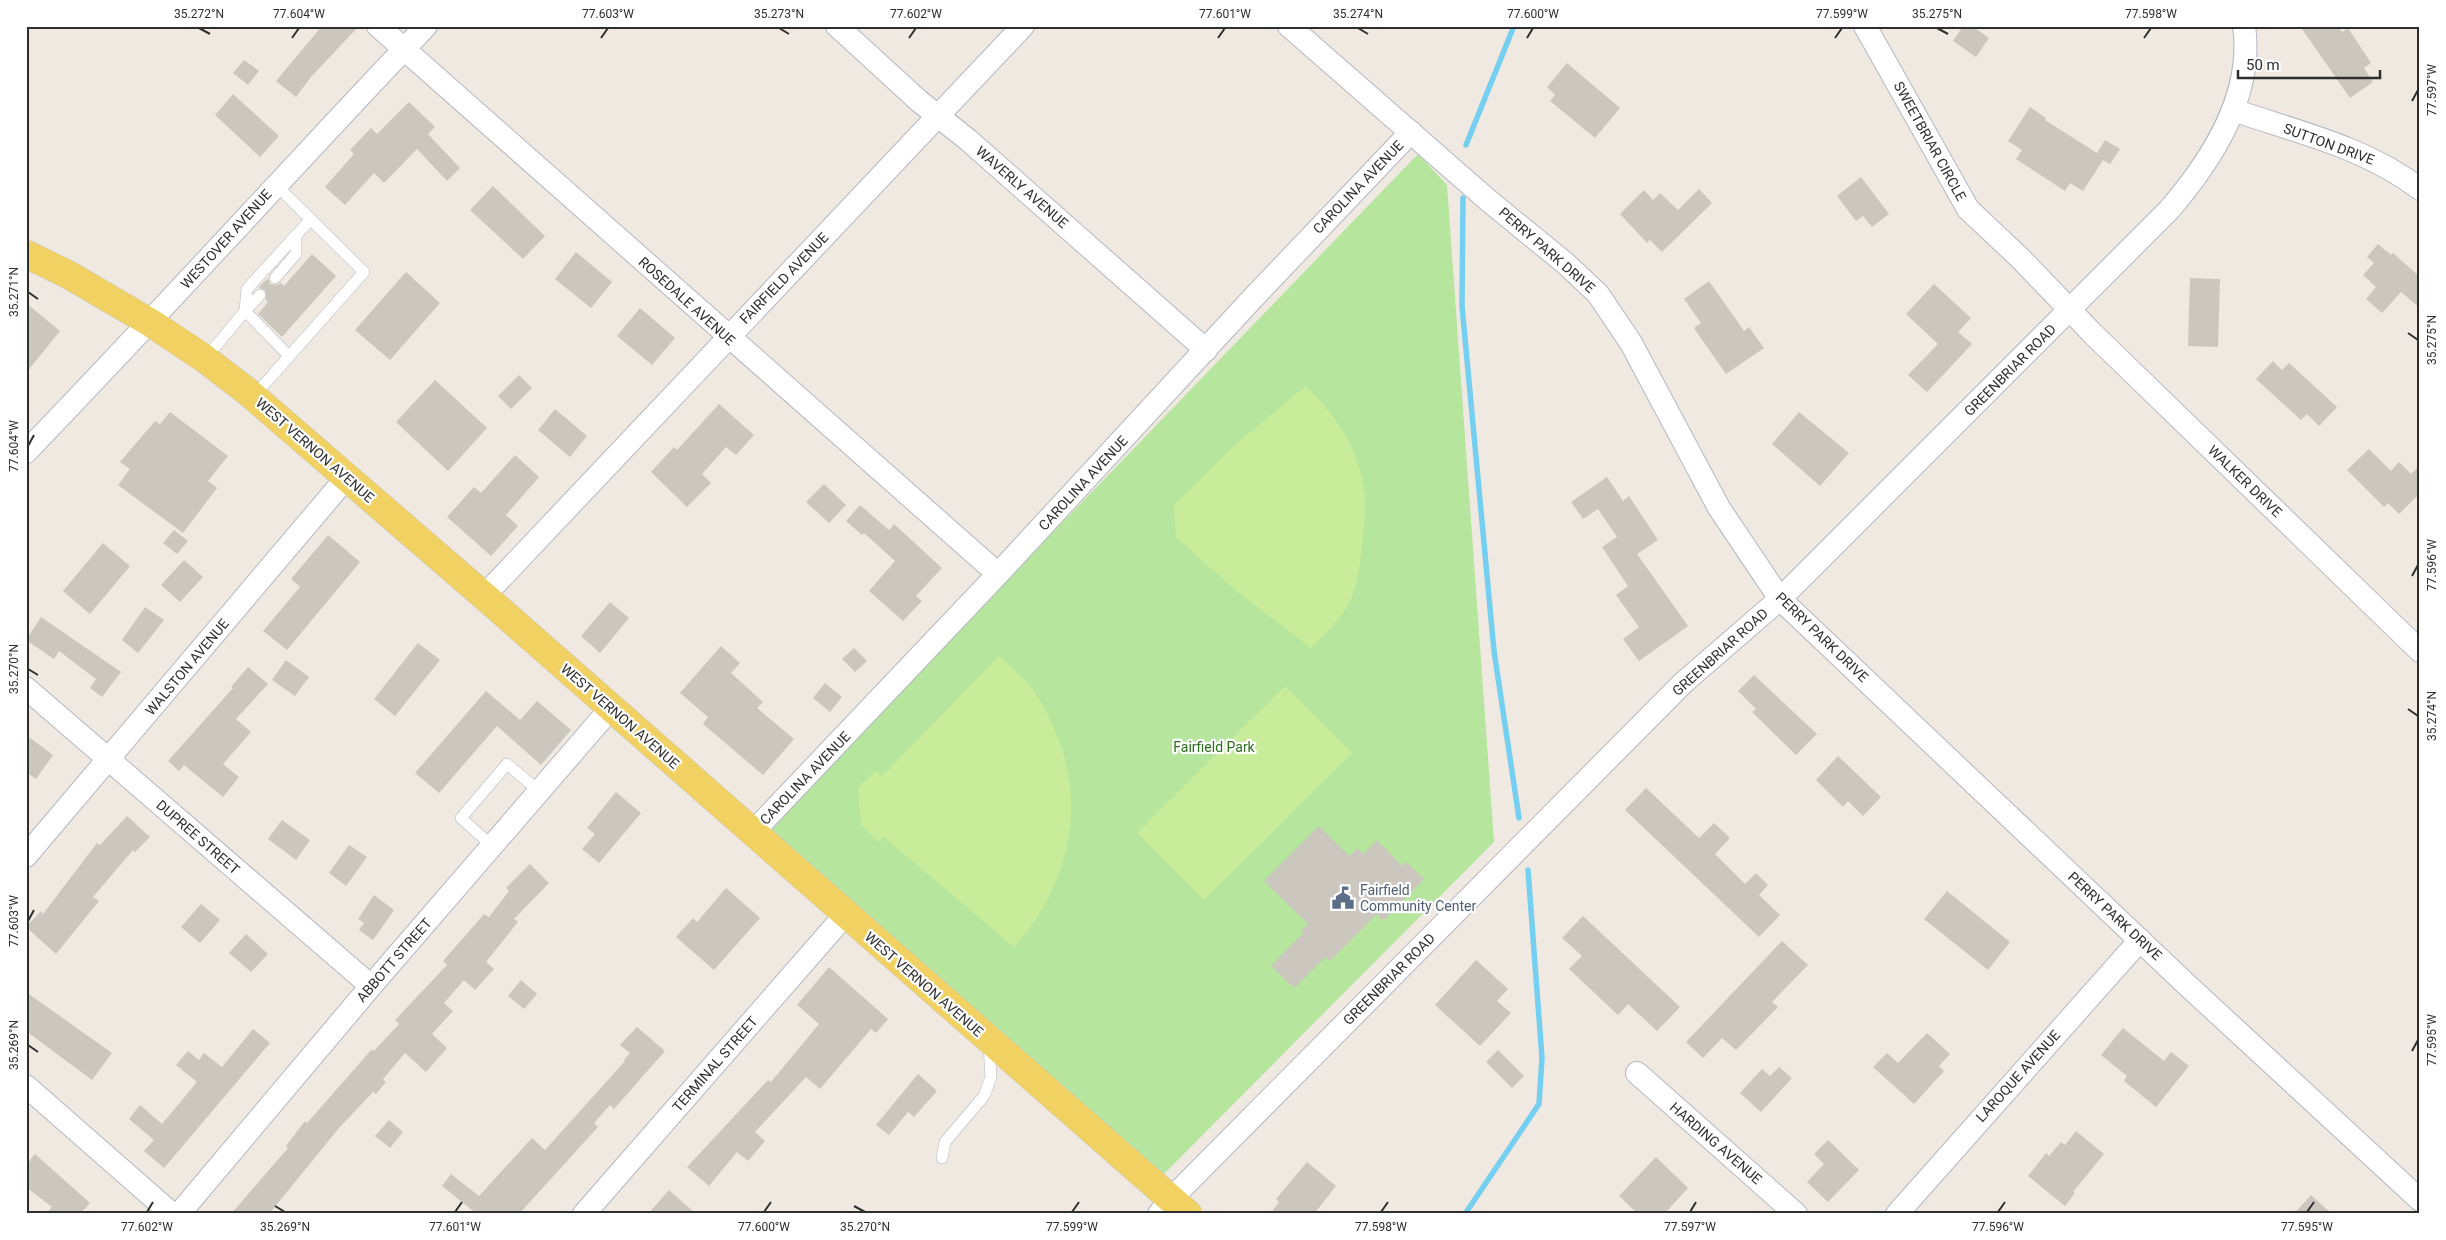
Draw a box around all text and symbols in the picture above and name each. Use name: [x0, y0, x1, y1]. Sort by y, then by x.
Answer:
text: 35.272°N: [174, 7, 224, 21]
text: 77.604°W: [273, 7, 325, 21]
text: 77.603°W: [582, 7, 634, 21]
text: 35.273°N: [754, 7, 804, 21]
text: 77.602°W: [890, 7, 942, 21]
text: 77.601°W: [1199, 7, 1251, 21]
text: 35.274°N: [1333, 7, 1383, 21]
text: 77.600°W: [1507, 7, 1559, 21]
text: 77.599°W: [1816, 7, 1868, 21]
text: 35.275°N: [1912, 7, 1962, 21]
text: 77.598°W: [2125, 7, 2177, 21]
scale bar: [2238, 48, 2381, 80]
text: 50 m: [2246, 56, 2280, 74]
text: 77.597°W: [2425, 64, 2439, 116]
street label: SWEETBRIAR CIRCLE: [1891, 79, 1969, 203]
street label: SUTTON DRIVE: [2281, 120, 2377, 168]
street label: CAROLINA AVENUE: [1310, 137, 1407, 237]
street label: WAVERLY AVENUE: [973, 143, 1071, 231]
street label: WESTOVER AVENUE: [177, 186, 275, 292]
street label: PERRY PARK DRIVE: [1496, 204, 1598, 296]
street label: FAIRFIELD AVENUE: [736, 229, 832, 327]
street label: ROSEDALE AVENUE: [636, 254, 738, 348]
text: 35.271°N: [7, 267, 21, 317]
text: 35.275°N: [2425, 315, 2439, 365]
street label: GREENBRIAR ROAD: [1961, 321, 2059, 419]
street label: WEST VERNON AVENUE: [253, 394, 377, 506]
text: 77.604°W: [7, 420, 21, 472]
street label: CAROLINA AVENUE: [1035, 433, 1131, 533]
street label: WALKER DRIVE: [2205, 442, 2285, 520]
text: 77.596°W: [2425, 539, 2439, 591]
street label: PERRY PARK DRIVE: [1773, 589, 1871, 685]
street label: GREENBRIAR ROAD: [1669, 605, 1771, 699]
street label: WALSTON AVENUE: [142, 616, 232, 718]
text: 35.270°N: [7, 644, 21, 694]
street label: WEST VERNON AVENUE: [558, 660, 682, 772]
text: 35.274°N: [2425, 691, 2439, 741]
street label: CAROLINA AVENUE: [757, 728, 854, 828]
park label: Fairfield Park: [1173, 739, 1256, 755]
street label: DUPREE STREET: [153, 797, 243, 878]
street label: PERRY PARK DRIVE: [2065, 869, 2165, 963]
place label: Fairfield Community Center: [1360, 882, 1476, 914]
public building icon: Fairfield Community Center: [1330, 885, 1356, 911]
text: 77.603°W: [7, 895, 21, 947]
street label: ABBOTT STREET: [353, 914, 435, 1005]
street label: WEST VERNON AVENUE: [862, 928, 986, 1040]
street label: GREENBRIAR ROAD: [1340, 930, 1438, 1028]
street label: TERMINAL STREET: [669, 1013, 761, 1115]
text: 77.595°W: [2425, 1014, 2439, 1066]
text: 35.269°N: [7, 1020, 21, 1070]
street label: LAROQUE AVENUE: [1973, 1027, 2063, 1125]
street label: HARDING AVENUE: [1667, 1099, 1765, 1187]
text: 77.602°W: [121, 1220, 173, 1234]
text: 35.269°N: [260, 1220, 310, 1234]
text: 77.601°W: [429, 1220, 481, 1234]
text: 77.600°W: [738, 1220, 790, 1234]
text: 35.270°N: [840, 1220, 890, 1234]
text: 77.599°W: [1046, 1220, 1098, 1234]
text: 77.598°W: [1355, 1220, 1407, 1234]
text: 77.597°W: [1664, 1220, 1716, 1234]
text: 77.596°W: [1972, 1220, 2024, 1234]
text: 77.595°W: [2281, 1220, 2333, 1234]

